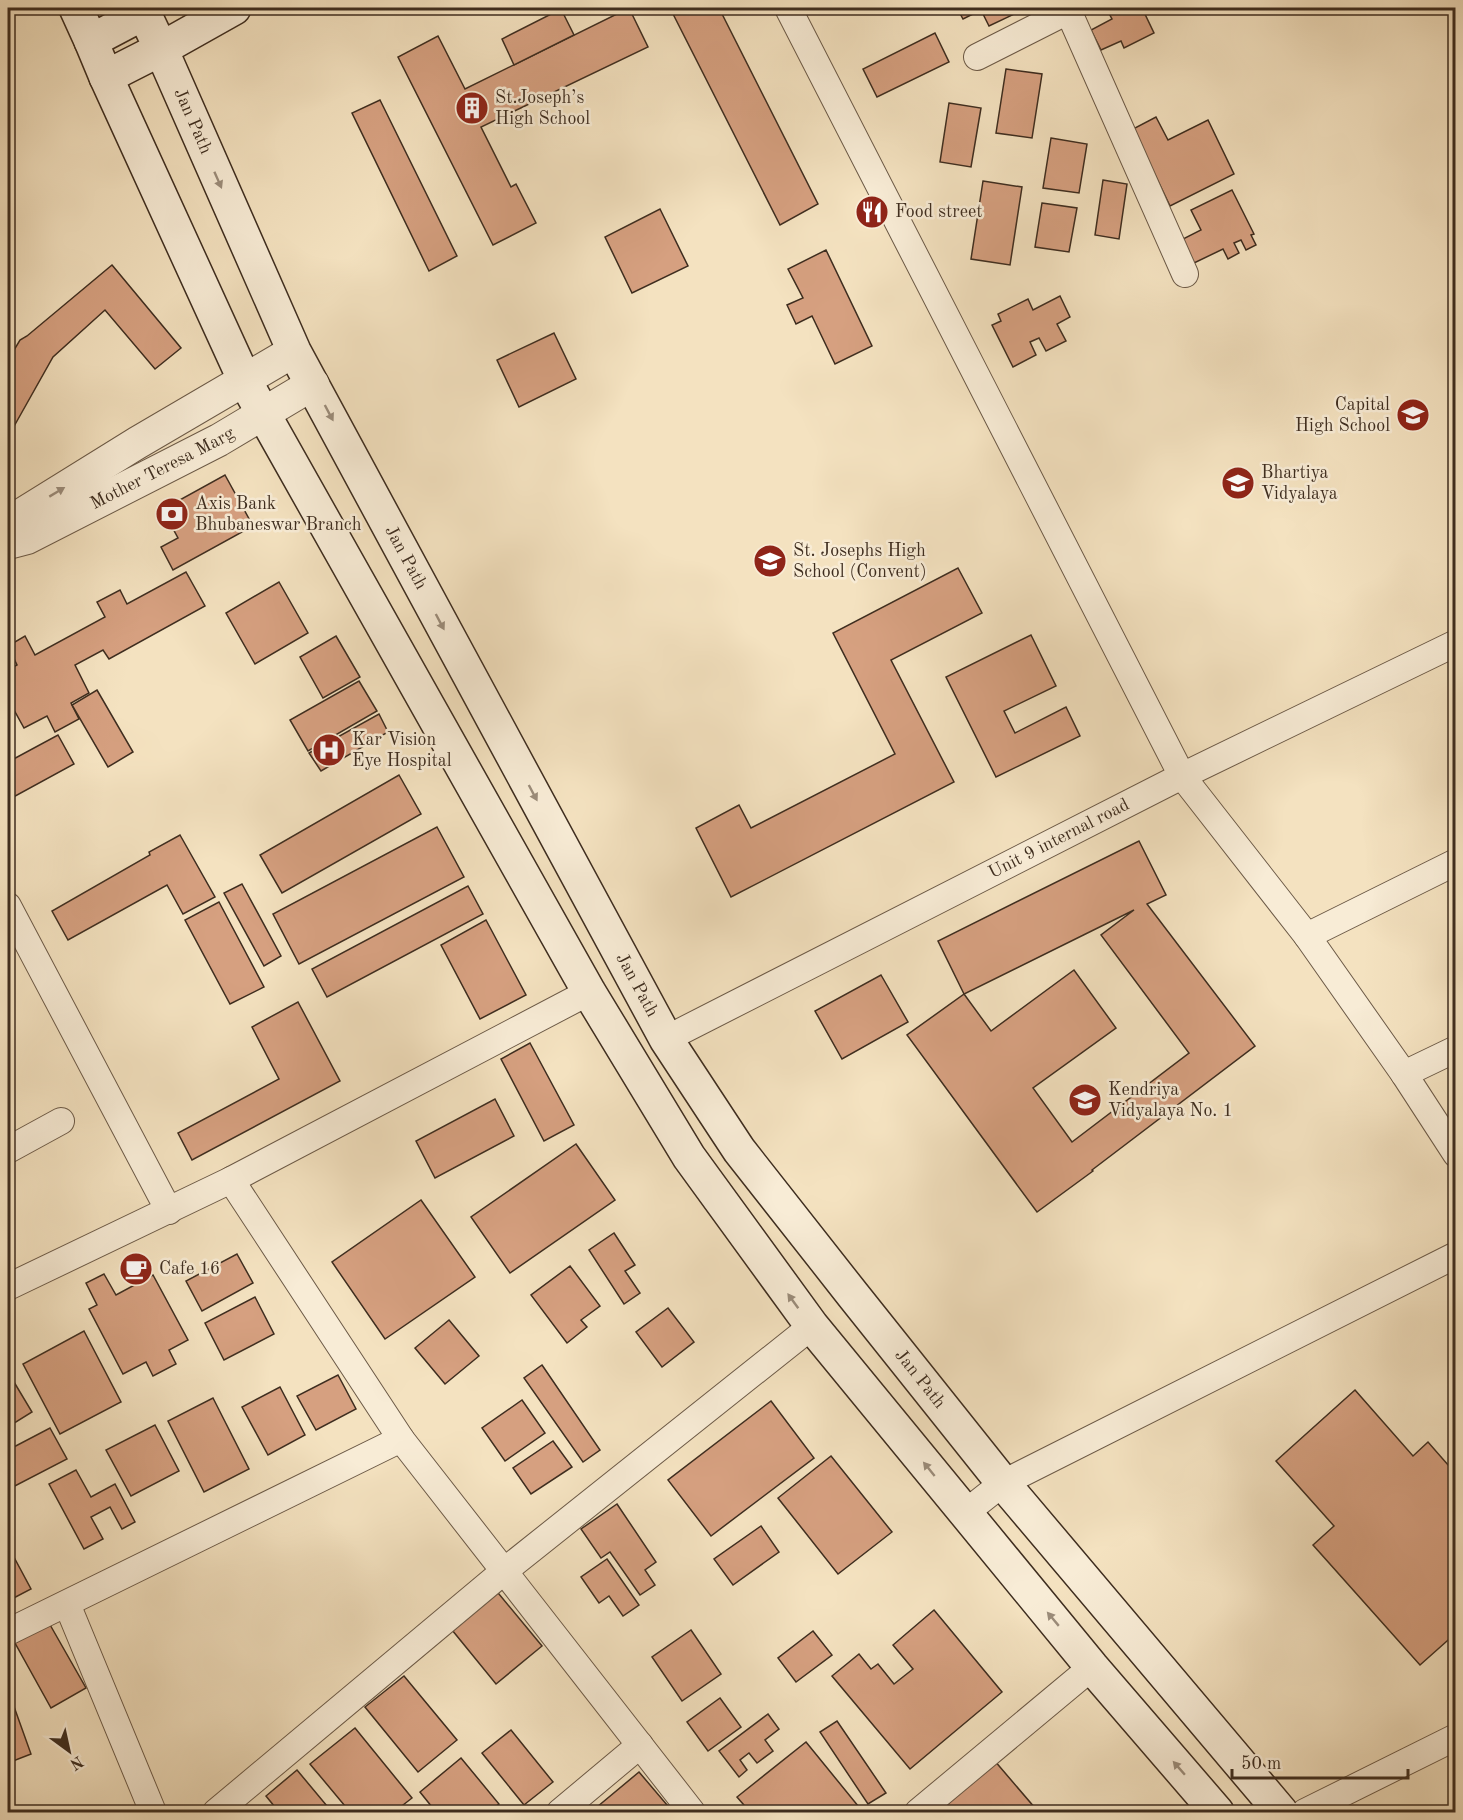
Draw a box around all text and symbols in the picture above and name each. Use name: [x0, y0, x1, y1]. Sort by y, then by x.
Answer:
street label: Jan Path: [170, 86, 215, 157]
place label: St.Joseph’s High School: [495, 89, 590, 128]
building icon: St.Joseph’s High School: [454, 90, 490, 126]
one-way arrow: [214, 171, 223, 188]
restaurant icon: Food street: [854, 194, 890, 230]
place label: Food street: [895, 203, 983, 221]
place label: Capital High School: [1295, 396, 1390, 435]
school or university icon: Capital High School: [1395, 397, 1431, 433]
one-way arrow: [324, 404, 334, 421]
street label: Mother Teresa Marg: [88, 424, 238, 513]
place label: Bhartiya Vidyalaya: [1261, 464, 1338, 503]
school or university icon: Bhartiya Vidyalaya: [1220, 465, 1256, 501]
one-way arrow: [49, 486, 65, 497]
place label: Axis Bank Bhubaneswar Branch: [195, 495, 362, 534]
bank icon: Axis Bank Bhubaneswar Branch: [154, 496, 190, 532]
street label: Jan Path: [381, 523, 430, 593]
place label: St. Josephs High School (Convent): [793, 542, 927, 581]
school or university icon: St. Josephs High School (Convent): [752, 543, 788, 579]
one-way arrow: [435, 613, 445, 630]
place label: Kar Vision Eye Hospital: [352, 731, 452, 770]
hospital icon: Kar Vision Eye Hospital: [311, 732, 347, 768]
one-way arrow: [528, 785, 538, 802]
street label: Unit 9 internal road: [986, 795, 1132, 882]
street label: Jan Path: [612, 950, 661, 1020]
place label: Kendriya Vidyalaya No. 1: [1108, 1081, 1233, 1120]
school or university icon: Kendriya Vidyalaya No. 1: [1067, 1082, 1103, 1118]
cafe icon: Cafe 16: [118, 1251, 154, 1287]
place label: Cafe 16: [159, 1260, 220, 1278]
one-way arrow: [787, 1293, 799, 1309]
street label: Jan Path: [891, 1346, 949, 1412]
one-way arrow: [922, 1461, 935, 1477]
one-way arrow: [1046, 1611, 1059, 1627]
north arrow: [39, 1721, 99, 1781]
scale bar: [1232, 1742, 1408, 1780]
text: N: [66, 1752, 86, 1772]
text: 50 m: [1241, 1755, 1281, 1773]
one-way arrow: [1172, 1760, 1185, 1776]

